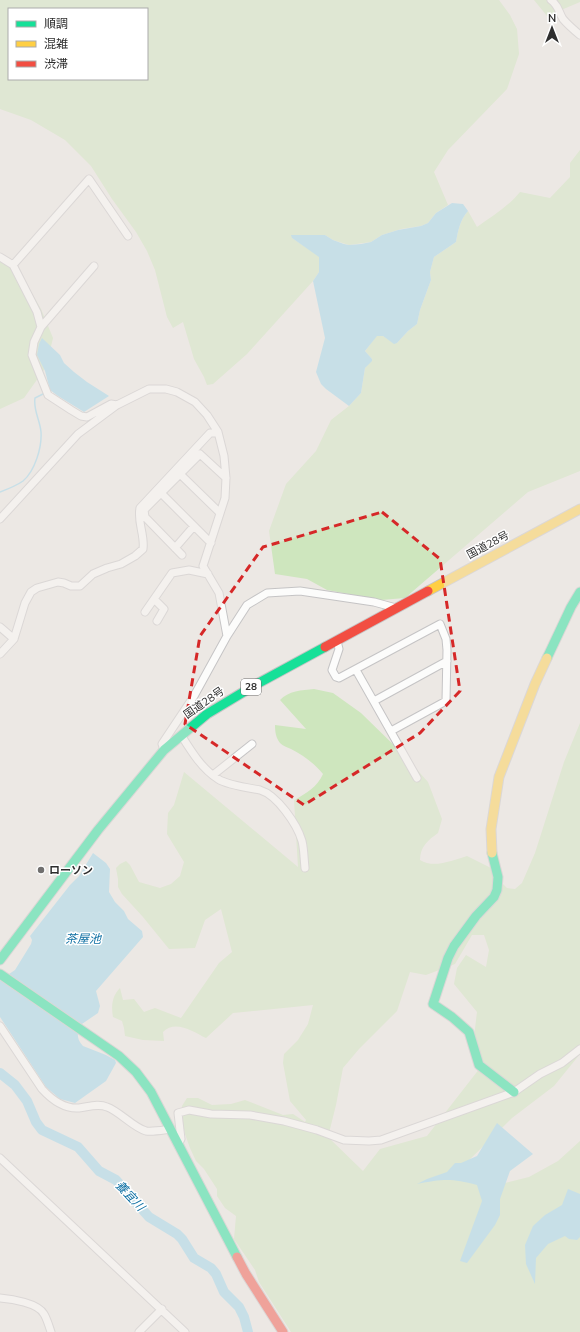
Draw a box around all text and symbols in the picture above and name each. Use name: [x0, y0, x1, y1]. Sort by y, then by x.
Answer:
legend: [8, 8, 148, 80]
north arrow: [532, 8, 572, 48]
text: N: [548, 11, 556, 26]
text: 順調: [44, 16, 68, 32]
text: 混雑: [44, 36, 68, 52]
text: 渋滞: [44, 56, 68, 72]
street label: 国道28号: [464, 528, 512, 562]
road number: 28: [241, 679, 261, 695]
street label: 国道28号: [181, 684, 227, 722]
place label: ローソン: [49, 863, 93, 878]
marker: ローソン: [36, 865, 46, 875]
water label: 茶屋池: [65, 931, 102, 947]
water label: 養宜川: [112, 1177, 149, 1216]

